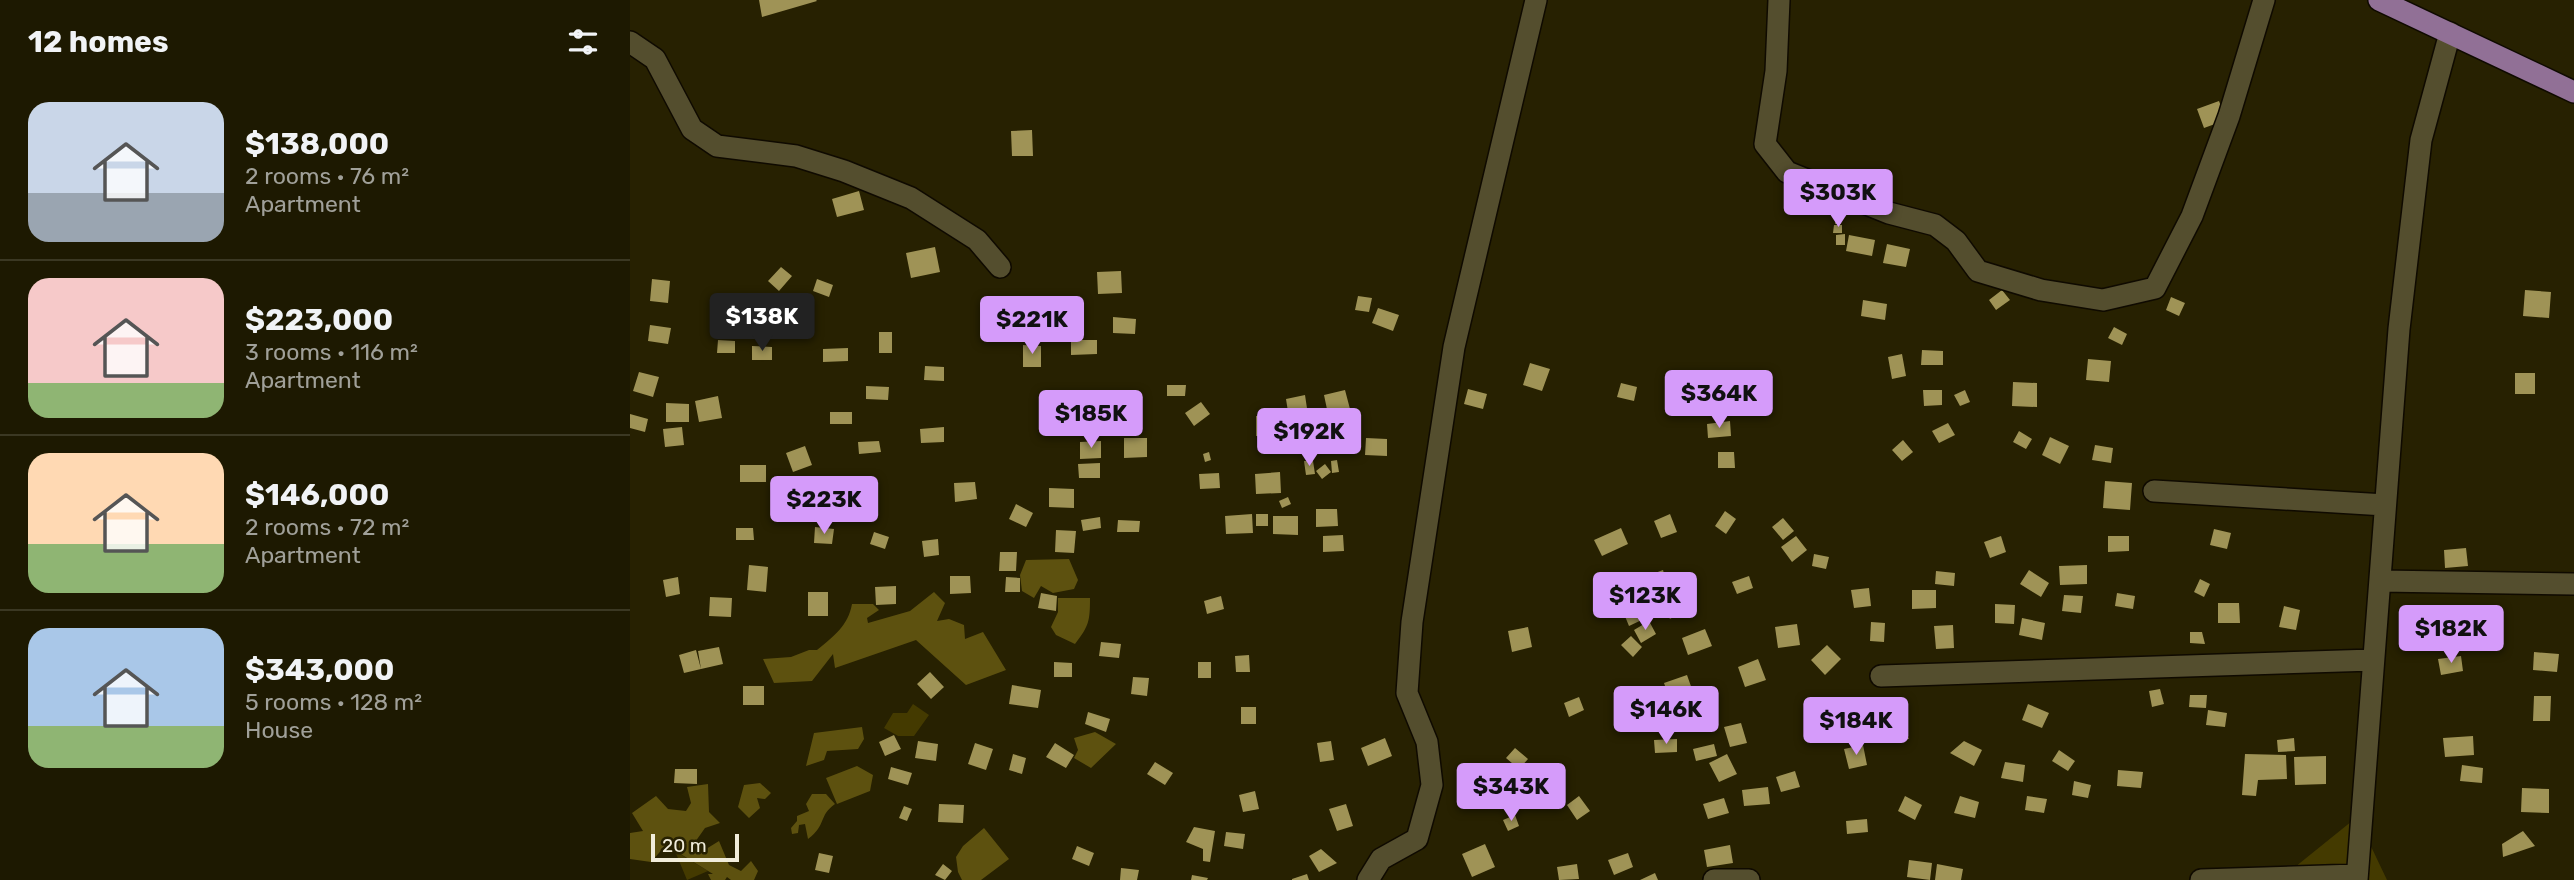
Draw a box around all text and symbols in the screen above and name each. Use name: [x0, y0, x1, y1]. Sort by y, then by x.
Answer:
icon: filters: [564, 23, 602, 61]
text: 12 homes: [28, 24, 169, 60]
text: $138,000: [245, 126, 389, 162]
icon: home: [84, 130, 168, 214]
text: 2 rooms · 76 m²: [245, 162, 409, 190]
pin: $303K: [1789, 170, 1887, 229]
text: $303K: [1800, 178, 1876, 206]
text: Apartment: [245, 190, 361, 218]
pin: $138K: [713, 294, 811, 353]
pin: $221K: [983, 296, 1081, 356]
text: $223,000: [245, 302, 393, 338]
text: $138K: [726, 302, 798, 330]
text: $221K: [996, 305, 1068, 333]
icon: home: [84, 306, 168, 390]
text: 3 rooms · 116 m²: [245, 338, 418, 366]
text: Apartment: [245, 366, 361, 394]
pin: $364K: [1670, 370, 1768, 430]
text: $364K: [1681, 379, 1757, 407]
pin: $185K: [1042, 391, 1140, 450]
text: $185K: [1055, 399, 1127, 427]
pin: $192K: [1260, 408, 1358, 468]
text: $192K: [1273, 417, 1345, 445]
pin: $223K: [775, 476, 873, 536]
text: $146,000: [245, 477, 389, 513]
icon: home: [84, 481, 168, 565]
text: $223K: [786, 485, 862, 513]
text: 2 rooms · 72 m²: [245, 513, 409, 541]
text: Apartment: [245, 541, 361, 569]
pin: $123K: [1596, 572, 1694, 632]
text: $123K: [1609, 581, 1681, 609]
pin: $182K: [2402, 606, 2500, 665]
text: $182K: [2415, 614, 2487, 642]
text: $343,000: [245, 652, 394, 688]
icon: home: [84, 656, 168, 740]
pin: $146K: [1617, 686, 1715, 746]
text: 5 rooms · 128 m²: [245, 688, 422, 716]
text: $146K: [1630, 695, 1702, 723]
pin: $184K: [1807, 698, 1905, 757]
text: $184K: [1819, 706, 1893, 734]
text: House: [245, 716, 313, 744]
pin: $343K: [1462, 764, 1560, 823]
text: $343K: [1473, 772, 1549, 800]
scale bar: [651, 831, 738, 863]
text: 20 m: [662, 834, 707, 857]

